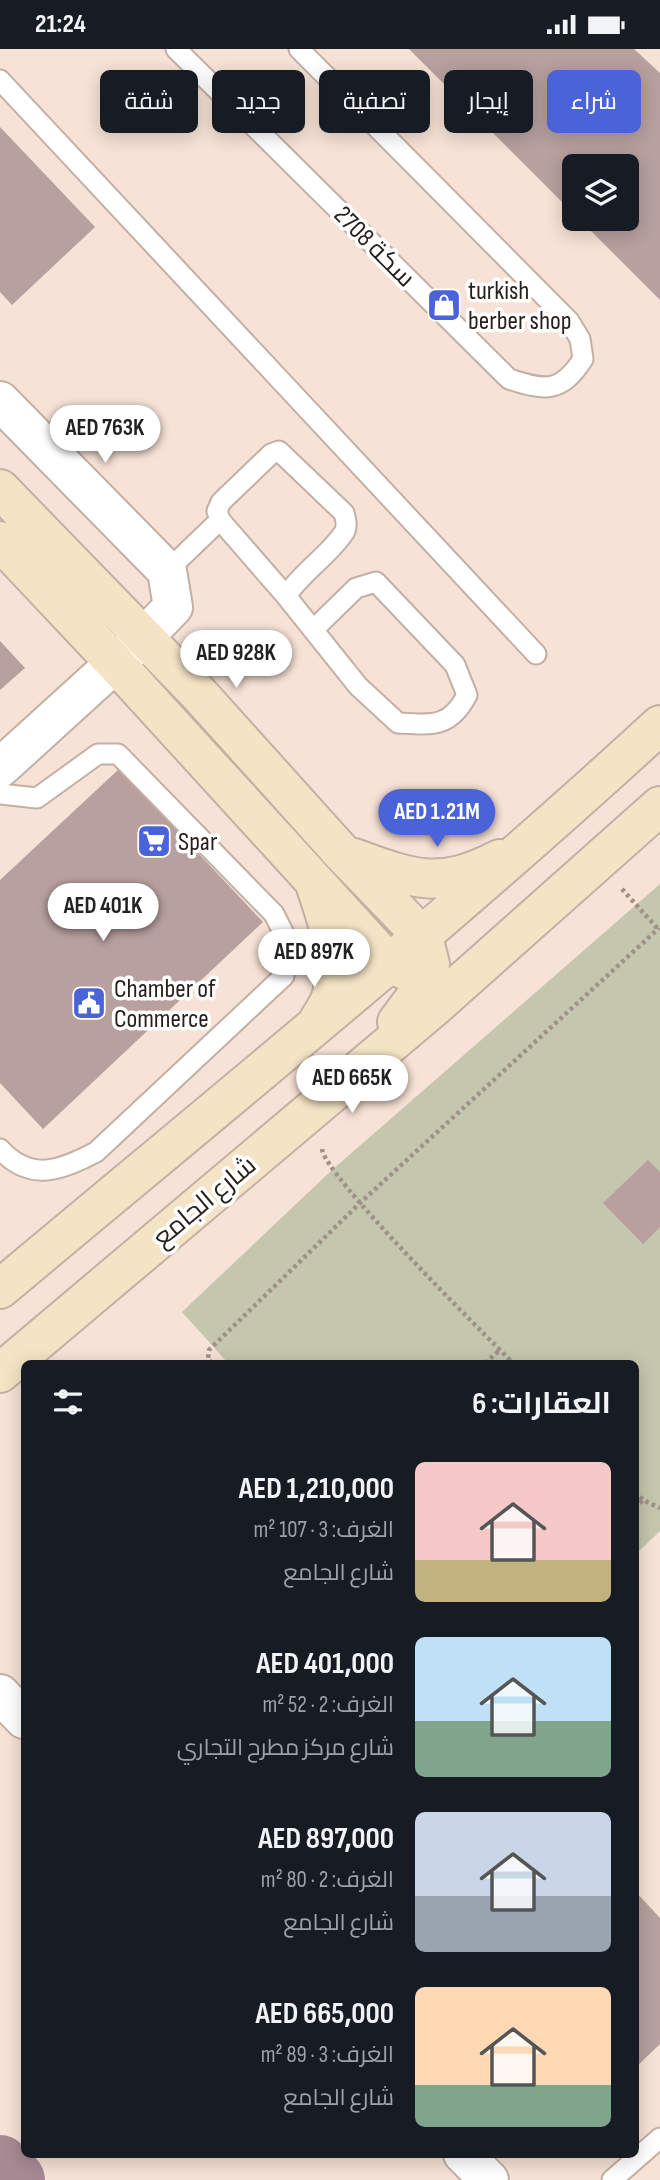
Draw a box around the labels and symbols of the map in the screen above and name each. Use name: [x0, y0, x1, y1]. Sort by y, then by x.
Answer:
street label: سكة 2708: [327, 200, 421, 294]
place label: turkish berber shop: [468, 276, 572, 337]
shop icon: turkish berber shop: [425, 286, 463, 324]
pin: AED 763K: [33, 405, 177, 465]
pin: AED 928K: [164, 631, 308, 690]
pin: AED 1.21M: [357, 789, 517, 849]
supermarket icon: Spar: [135, 822, 173, 860]
place label: Spar: [178, 827, 218, 858]
pin: AED 401K: [31, 883, 175, 943]
pin: AED 897K: [242, 929, 386, 989]
place label: Chamber of Commerce: [114, 974, 216, 1035]
public building icon: Chamber of Commerce: [70, 984, 108, 1022]
pin: AED 665K: [280, 1055, 424, 1115]
street label: شارع الجامع: [147, 1150, 263, 1254]

